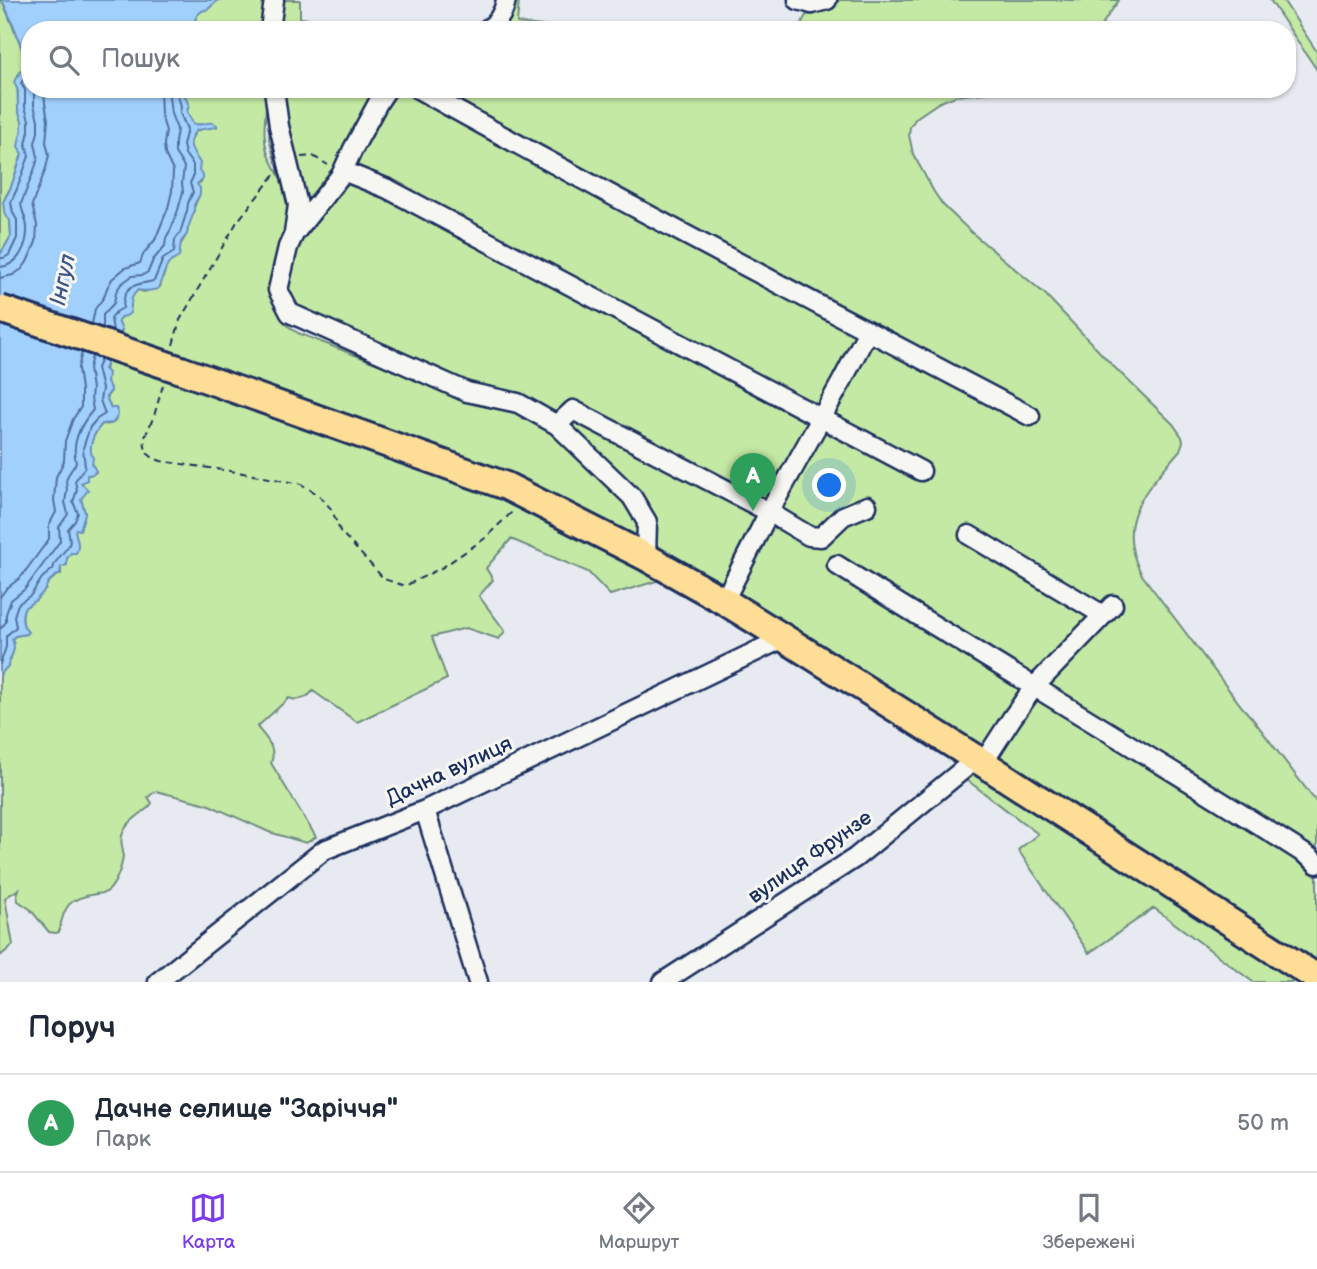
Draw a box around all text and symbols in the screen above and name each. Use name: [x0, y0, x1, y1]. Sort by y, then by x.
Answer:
search box: [21, 21, 1296, 98]
icon: search: [45, 41, 83, 79]
text: Пошук: [101, 44, 180, 75]
water label: Інгул: [44, 252, 82, 308]
pin: A: [730, 453, 776, 511]
your location: [812, 468, 846, 502]
street label: Дачна вулиця: [382, 731, 516, 811]
street label: вулиця Фрунзе: [743, 805, 877, 909]
text: Поруч: [28, 1010, 116, 1046]
text: Дачне селище "Заріччя": [95, 1094, 398, 1125]
text: A: [44, 1109, 58, 1137]
text: 50 m: [1237, 1109, 1289, 1137]
text: Парк: [95, 1125, 151, 1153]
tab: Карта: [182, 1189, 235, 1254]
tab: Маршрут: [599, 1189, 679, 1254]
tab: Збережені: [1043, 1189, 1135, 1254]

